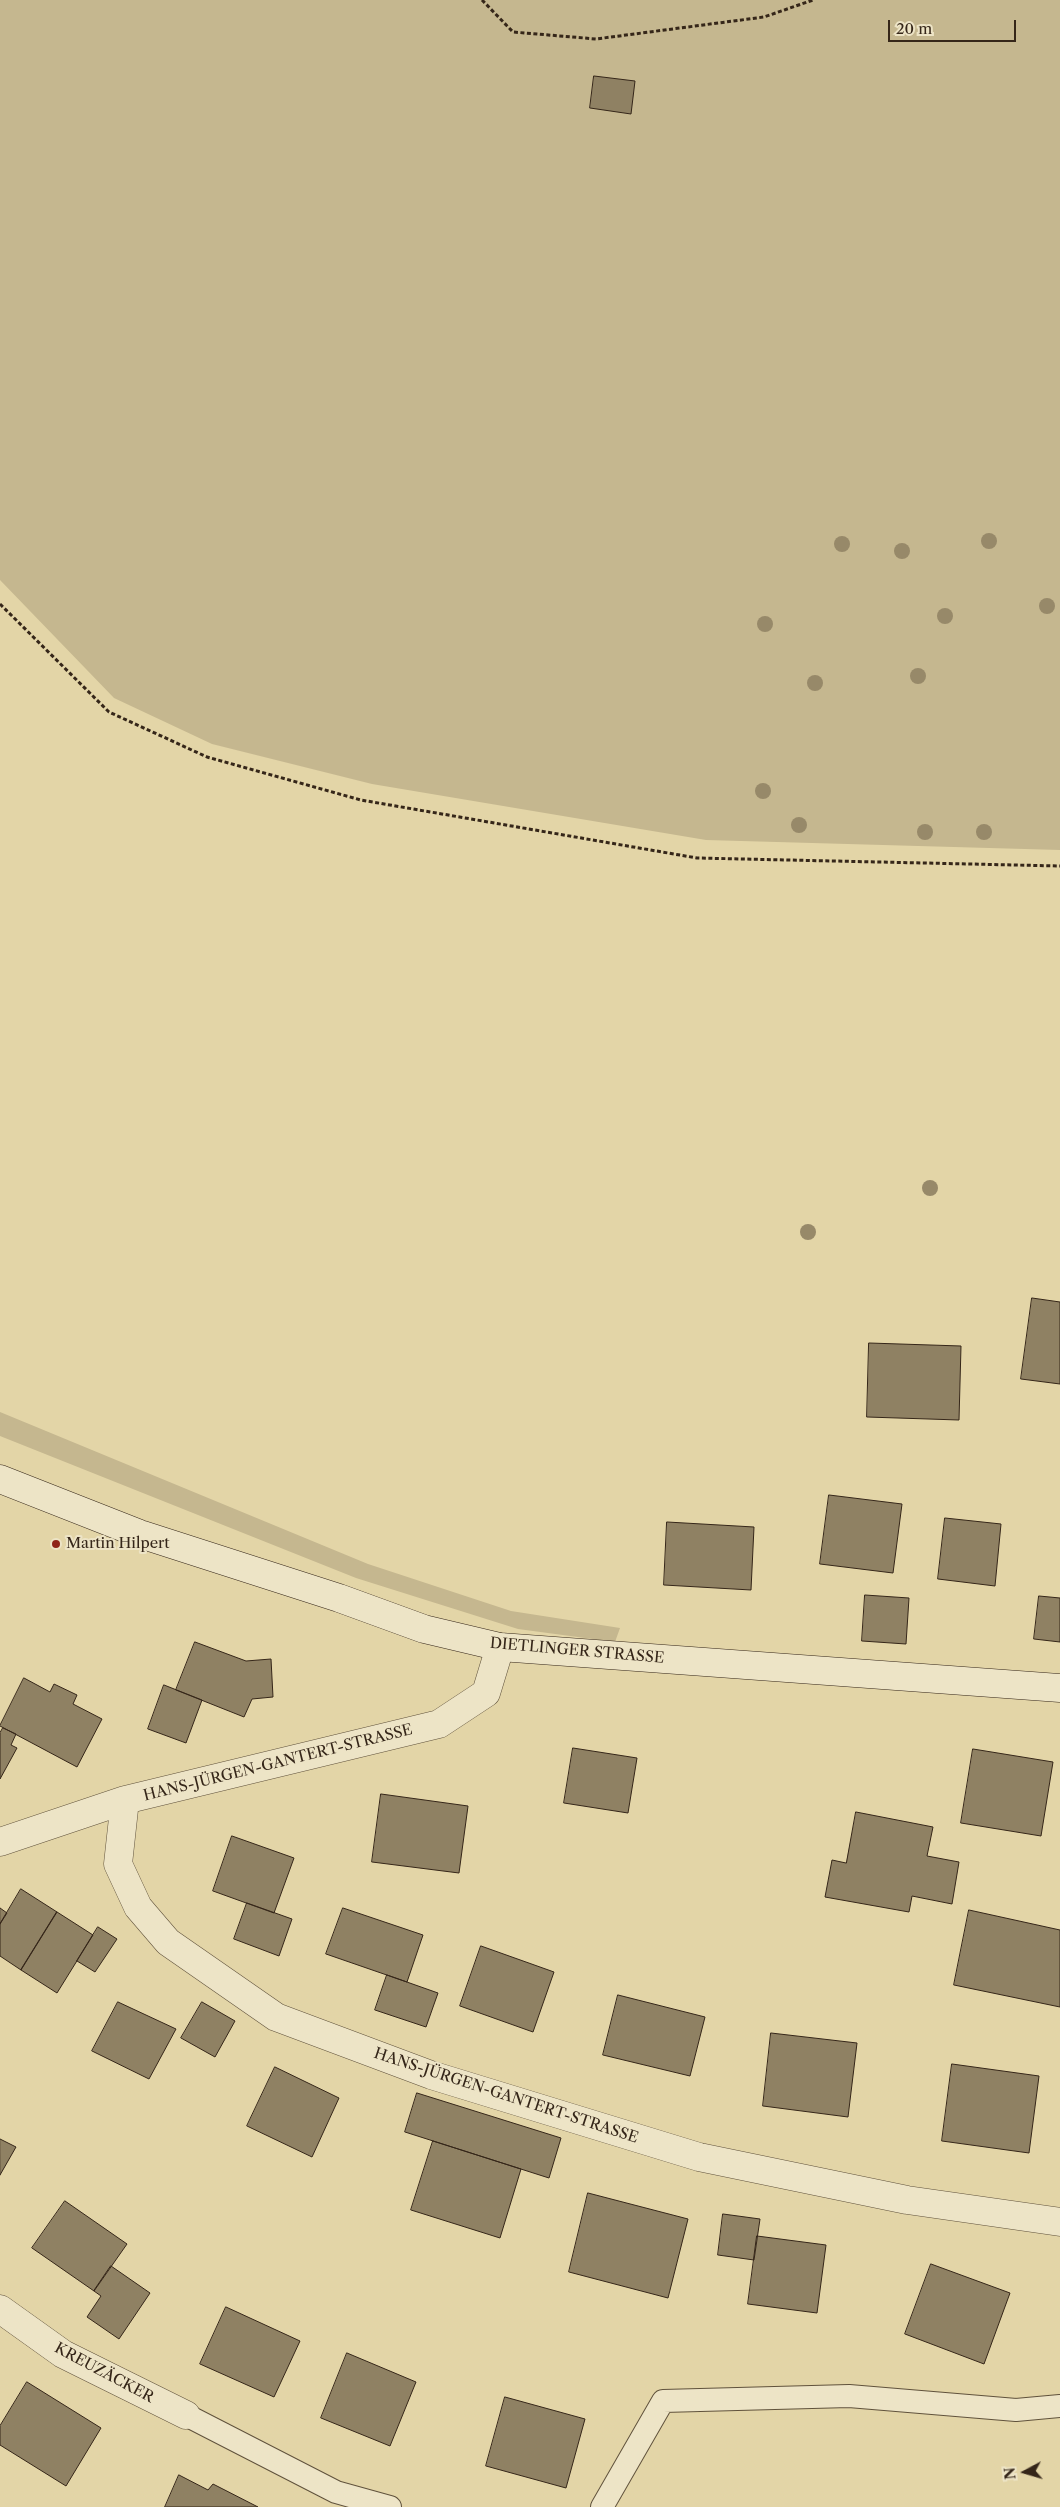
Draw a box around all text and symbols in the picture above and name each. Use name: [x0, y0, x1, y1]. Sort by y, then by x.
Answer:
scale bar: [890, 10, 1018, 42]
text: 20 m: [896, 19, 932, 38]
place label: Martin Hilpert: [66, 1535, 170, 1553]
marker: Martin Hilpert: [50, 1538, 62, 1550]
street label: DIETLINGER STRASSE: [489, 1634, 665, 1668]
street label: HANS-JÜRGEN-GANTERT-STRASSE: [141, 1721, 415, 1805]
street label: HANS-JÜRGEN-GANTERT-STRASSE: [372, 2045, 640, 2147]
street label: KREUZÄCKER: [51, 2339, 157, 2407]
north arrow: [1000, 2447, 1050, 2497]
text: N: [1000, 2467, 1020, 2481]

